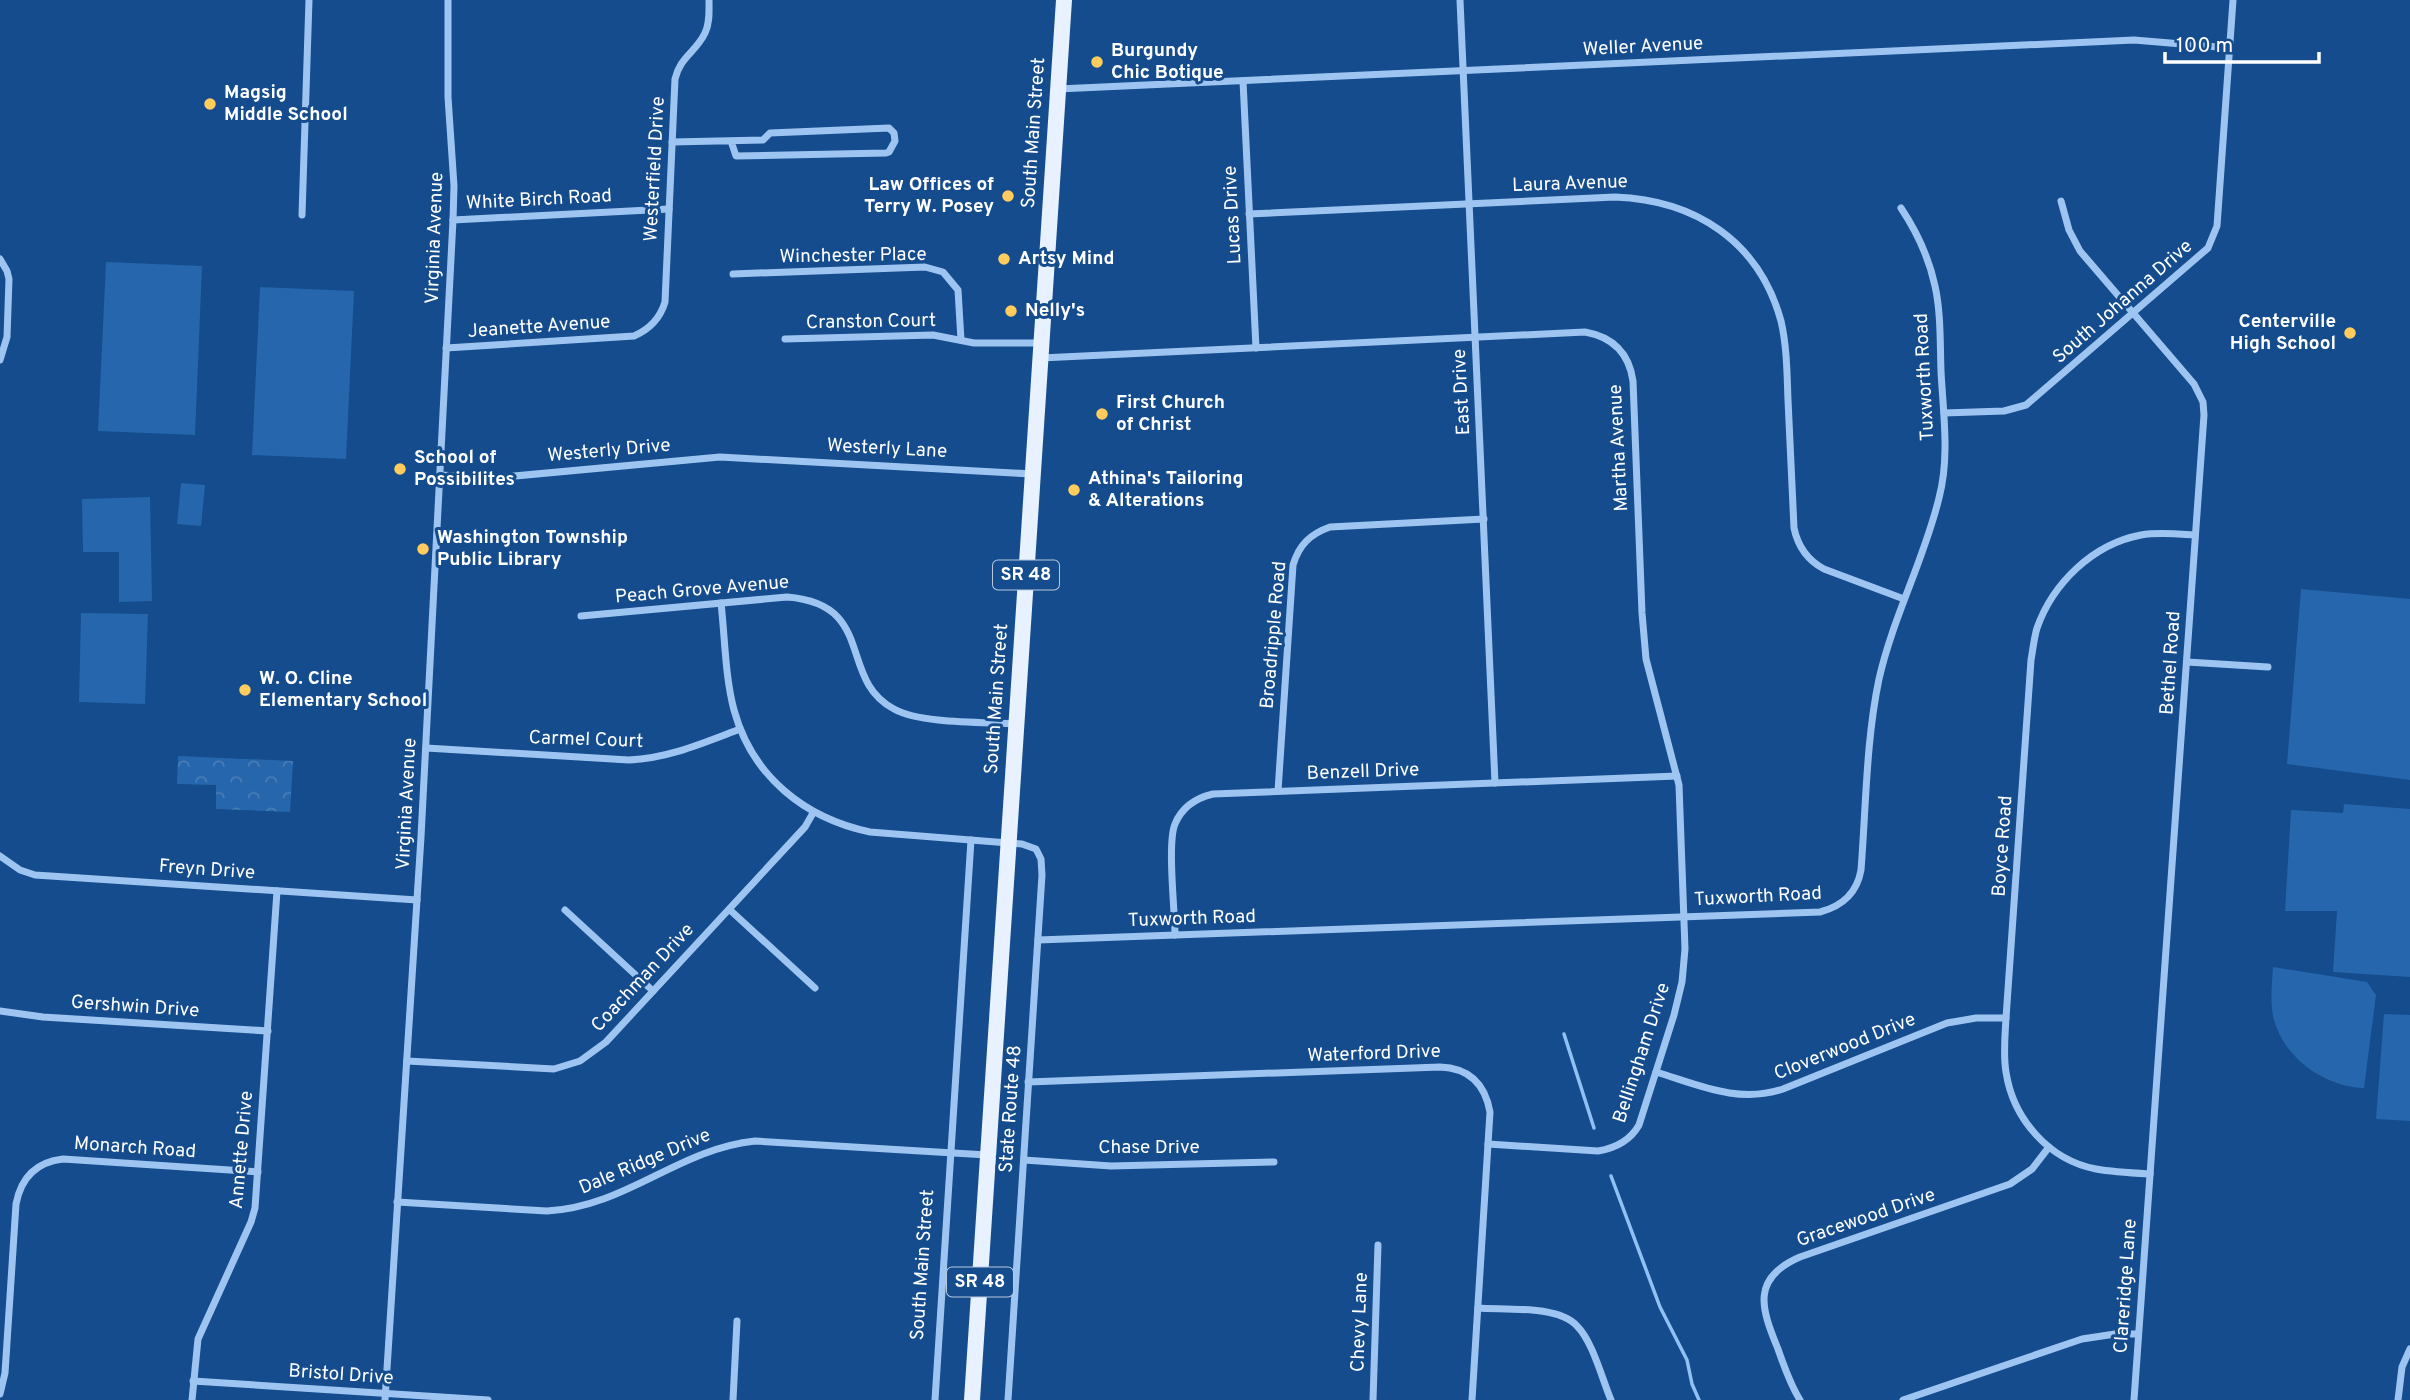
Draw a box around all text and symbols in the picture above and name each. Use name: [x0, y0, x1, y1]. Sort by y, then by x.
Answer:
scale bar: [2165, 21, 2319, 65]
street label: Weller Avenue: [1582, 32, 1704, 62]
text: 100 m: [2176, 33, 2233, 60]
place label: Burgundy Chic Botique: [1111, 39, 1224, 85]
marker: Burgundy Chic Botique: [1089, 54, 1105, 70]
street label: South Main Street: [1017, 57, 1051, 209]
place label: Magsig Middle School: [224, 81, 348, 127]
marker: Magsig Middle School: [202, 96, 218, 112]
street label: Westerfield Drive: [639, 96, 671, 242]
street label: Lucas Drive: [1218, 165, 1248, 265]
street label: Laura Avenue: [1512, 170, 1628, 198]
street label: Virginia Avenue: [421, 171, 449, 305]
place label: Law Offices of Terry W. Posey: [864, 173, 994, 219]
street label: White Birch Road: [465, 184, 613, 216]
marker: Law Offices of Terry W. Posey: [1000, 188, 1016, 204]
street label: South Johanna Drive: [2048, 235, 2198, 369]
street label: Winchester Place: [779, 243, 927, 269]
place label: Artsy Mind: [1018, 247, 1114, 271]
marker: Artsy Mind: [996, 251, 1012, 267]
place label: Nelly's: [1025, 299, 1085, 323]
marker: Nelly's: [1003, 303, 1019, 319]
street label: Cranston Court: [806, 309, 936, 335]
street label: Jeanette Avenue: [467, 310, 611, 344]
place label: Centerville High School: [2230, 310, 2336, 356]
street label: Tuxworth Road: [1910, 312, 1940, 442]
marker: Centerville High School: [2342, 325, 2358, 341]
street label: East Drive: [1448, 348, 1476, 436]
street label: Martha Avenue: [1604, 384, 1634, 512]
place label: First Church of Christ: [1116, 391, 1225, 437]
marker: First Church of Christ: [1094, 406, 1110, 422]
street label: Westerly Drive: [546, 434, 672, 468]
street label: Westerly Lane: [826, 434, 948, 464]
place label: School of Possibilites: [414, 446, 515, 492]
marker: School of Possibilites: [392, 461, 408, 477]
place label: Athina's Tailoring & Alterations: [1088, 467, 1244, 513]
marker: Athina's Tailoring & Alterations: [1066, 482, 1082, 498]
place label: Washington Township Public Library: [437, 526, 628, 572]
marker: Washington Township Public Library: [415, 541, 431, 557]
road number: SR 48: [993, 560, 1059, 590]
street label: Broadripple Road: [1256, 560, 1292, 710]
street label: Peach Grove Avenue: [614, 570, 790, 610]
street label: Bethel Road: [2155, 610, 2187, 716]
street label: South Main Street: [980, 623, 1014, 775]
place label: W. O. Cline Elementary School: [259, 667, 427, 713]
marker: W. O. Cline Elementary School: [237, 682, 253, 698]
street label: Carmel Court: [528, 726, 644, 754]
street label: Virginia Avenue: [392, 737, 422, 871]
street label: Benzell Drive: [1306, 758, 1420, 786]
street label: Boyce Road: [1987, 795, 2019, 897]
street label: Freyn Drive: [158, 855, 256, 885]
street label: Tuxworth Road: [1693, 882, 1823, 912]
street label: Tuxworth Road: [1128, 905, 1256, 933]
street label: Coachman Drive: [586, 918, 700, 1038]
street label: Bellingham Drive: [1608, 980, 1676, 1126]
street label: Gershwin Drive: [70, 991, 200, 1023]
street label: Cloverwood Drive: [1771, 1008, 1919, 1086]
street label: Waterford Drive: [1307, 1040, 1441, 1068]
street label: State Route 48: [995, 1044, 1027, 1174]
street label: Annette Drive: [225, 1090, 259, 1210]
street label: Dale Ridge Drive: [576, 1123, 714, 1201]
street label: Monarch Road: [73, 1132, 197, 1164]
street label: Chase Drive: [1098, 1136, 1200, 1160]
street label: Gracewood Drive: [1793, 1183, 1939, 1253]
street label: South Main Street: [906, 1189, 940, 1341]
street label: Clareridge Lane: [2109, 1218, 2143, 1354]
road number: SR 48: [947, 1268, 1013, 1296]
street label: Chevy Lane: [1346, 1272, 1374, 1372]
street label: Bristol Drive: [288, 1359, 394, 1391]

